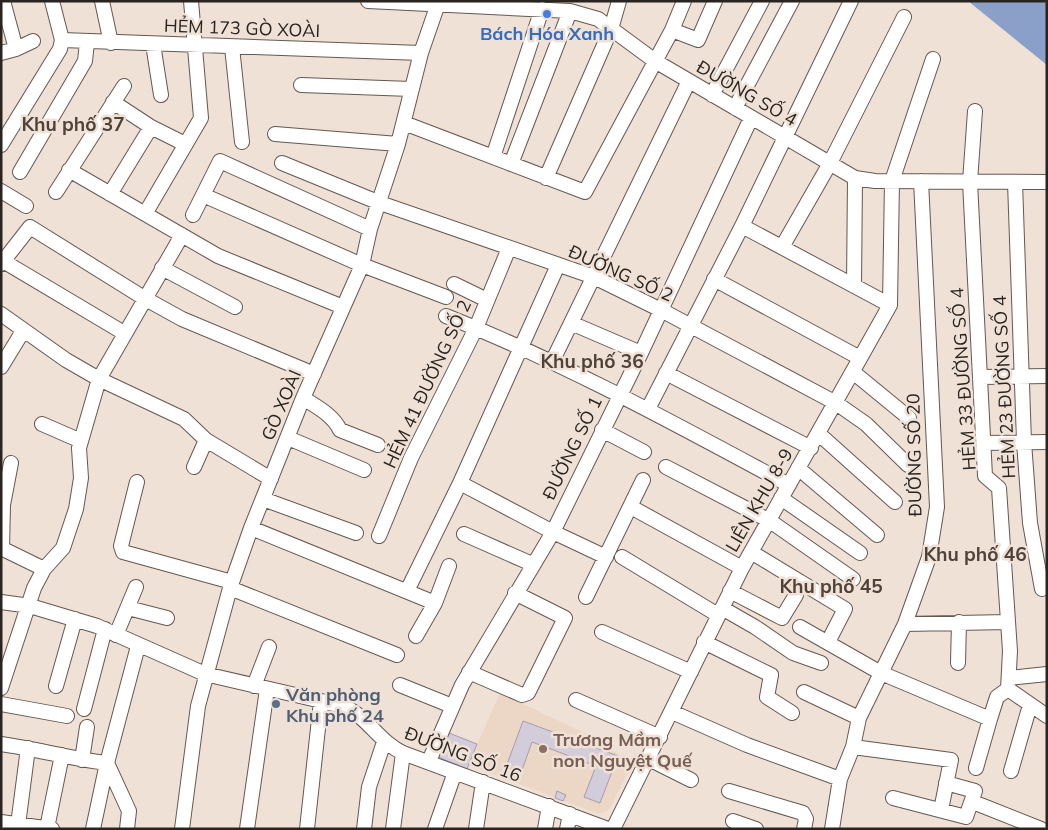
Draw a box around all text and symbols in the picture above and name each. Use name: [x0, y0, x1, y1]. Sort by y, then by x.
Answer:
marker: Bách Hóa Xanh: [541, 8, 553, 20]
street label: HẺM 173 GÒ XOÀI: [164, 14, 320, 42]
place label: Bách Hóa Xanh: [480, 22, 614, 45]
street label: ĐƯỜNG SỐ 4: [693, 55, 802, 131]
district label: Khu phố 37: [21, 112, 125, 136]
street label: ĐƯỜNG SỐ 2: [565, 240, 677, 306]
street label: HẺM 33 ĐƯỜNG SỐ 4: [945, 287, 981, 471]
street label: HẺM 23 ĐƯỜNG SỐ 4: [988, 295, 1020, 479]
street label: HẺM 41 ĐƯỜNG SỐ 2: [378, 296, 476, 472]
district label: Khu phố 36: [540, 349, 644, 373]
street label: GÒ XOÀI: [256, 366, 306, 444]
street label: ĐƯỜNG SỐ 1: [537, 392, 607, 504]
street label: ĐƯỜNG SỐ 20: [901, 393, 927, 517]
street label: LIÊN KHU 8-9: [720, 444, 798, 556]
district label: Khu phố 46: [923, 542, 1027, 566]
district label: Khu phố 45: [779, 574, 883, 598]
place label: Văn phòng Khu phố 24: [285, 683, 384, 727]
marker: Văn phòng Khu phố 24: [270, 698, 282, 710]
street label: ĐƯỜNG SỐ 16: [401, 721, 525, 787]
place label: Trương Mầm non Nguyệt Quế: [553, 728, 693, 772]
marker: Trương Mầm non Nguyệt Quế: [537, 743, 549, 755]

